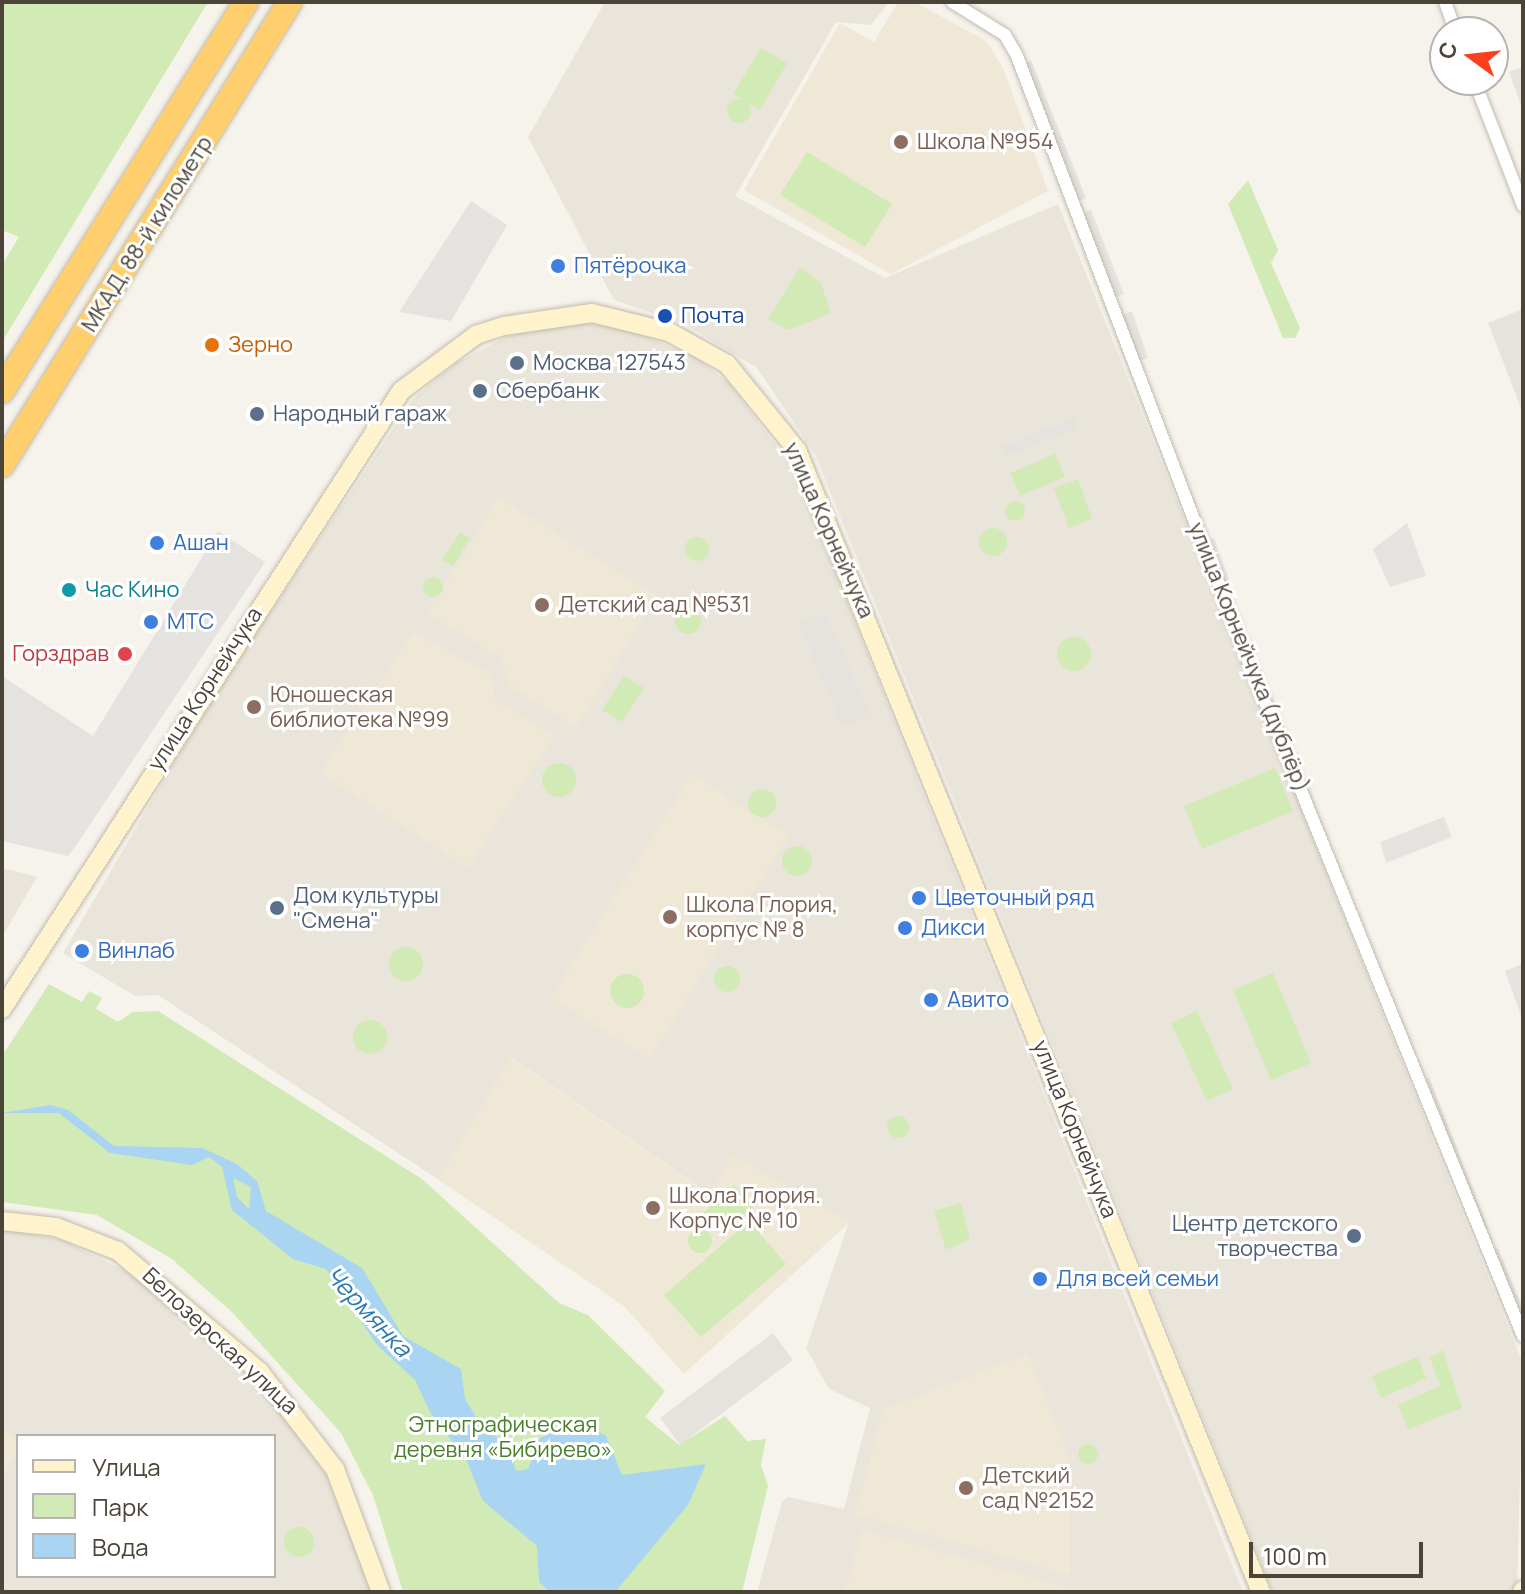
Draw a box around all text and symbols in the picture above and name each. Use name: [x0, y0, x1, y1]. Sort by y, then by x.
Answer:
north arrow: [1429, 16, 1509, 96]
text: С: [1431, 39, 1464, 62]
place label: Школа №954: [917, 129, 1054, 155]
street label: МКАД, 88-й километр: [76, 131, 218, 337]
marker: Школа №954: [892, 133, 910, 151]
place label: Пятёрочка: [574, 253, 687, 279]
marker: Пятёрочка: [549, 257, 567, 275]
place label: Почта: [681, 303, 744, 329]
marker: Почта: [656, 307, 674, 325]
place label: Зерно: [228, 332, 293, 358]
marker: Зерно: [203, 336, 221, 354]
place label: Москва 127543: [533, 350, 686, 376]
marker: Москва 127543: [508, 354, 526, 372]
place label: Сбербанк: [496, 378, 599, 404]
marker: Сбербанк: [471, 382, 489, 400]
place label: Народный гараж: [273, 401, 447, 427]
marker: Народный гараж: [248, 405, 266, 423]
street label: улица Корнейчука: [778, 438, 880, 622]
street label: улица Корнейчука (дублёр): [1183, 518, 1315, 796]
place label: Ашан: [173, 530, 229, 556]
marker: Ашан: [148, 534, 166, 552]
place label: Час Кино: [85, 577, 180, 603]
marker: Час Кино: [60, 581, 78, 599]
place label: Детский сад №531: [558, 592, 750, 618]
marker: Детский сад №531: [533, 596, 551, 614]
street label: улица Корнейчука: [142, 602, 268, 776]
place label: МТС: [167, 609, 214, 635]
marker: МТС: [142, 613, 160, 631]
place label: Горздрав: [12, 641, 109, 667]
marker: Горздрав: [116, 645, 134, 663]
place label: Юношеская библиотека №99: [270, 681, 449, 732]
marker: Юношеская библиотека №99: [245, 698, 263, 716]
place label: Дом культуры "Смена": [293, 882, 439, 934]
place label: Цветочный ряд: [935, 885, 1094, 911]
marker: Цветочный ряд: [910, 889, 928, 907]
place label: Школа Глория, корпус № 8: [686, 891, 838, 942]
marker: Дом культуры "Смена": [268, 899, 286, 917]
marker: Школа Глория, корпус № 8: [661, 908, 679, 926]
place label: Дикси: [921, 915, 985, 941]
marker: Дикси: [896, 919, 914, 937]
place label: Винлаб: [98, 938, 175, 964]
marker: Винлаб: [73, 942, 91, 960]
place label: Авито: [947, 987, 1009, 1013]
marker: Авито: [922, 991, 940, 1009]
street label: улица Корнейчука: [1027, 1036, 1123, 1222]
place label: Школа Глория. Корпус № 10: [669, 1182, 821, 1234]
marker: Школа Глория. Корпус № 10: [644, 1199, 662, 1217]
place label: Центр детского творчества: [1172, 1210, 1338, 1262]
marker: Центр детского творчества: [1345, 1227, 1363, 1245]
water label: Чермянка: [320, 1260, 418, 1362]
street label: Белозерская улица: [137, 1262, 303, 1420]
place label: Для всей семьи: [1056, 1266, 1219, 1292]
marker: Для всей семьи: [1031, 1270, 1049, 1288]
park label: Этнографическая деревня «Бибирево»: [394, 1411, 612, 1462]
legend: [16, 1434, 276, 1578]
text: Улица: [92, 1450, 161, 1483]
place label: Детский сад №2152: [982, 1462, 1094, 1514]
marker: Детский сад №2152: [957, 1479, 975, 1497]
text: Парк: [92, 1490, 148, 1523]
scale bar: [1253, 1526, 1427, 1576]
text: Вода: [92, 1530, 149, 1563]
text: 100 m: [1263, 1539, 1327, 1572]

